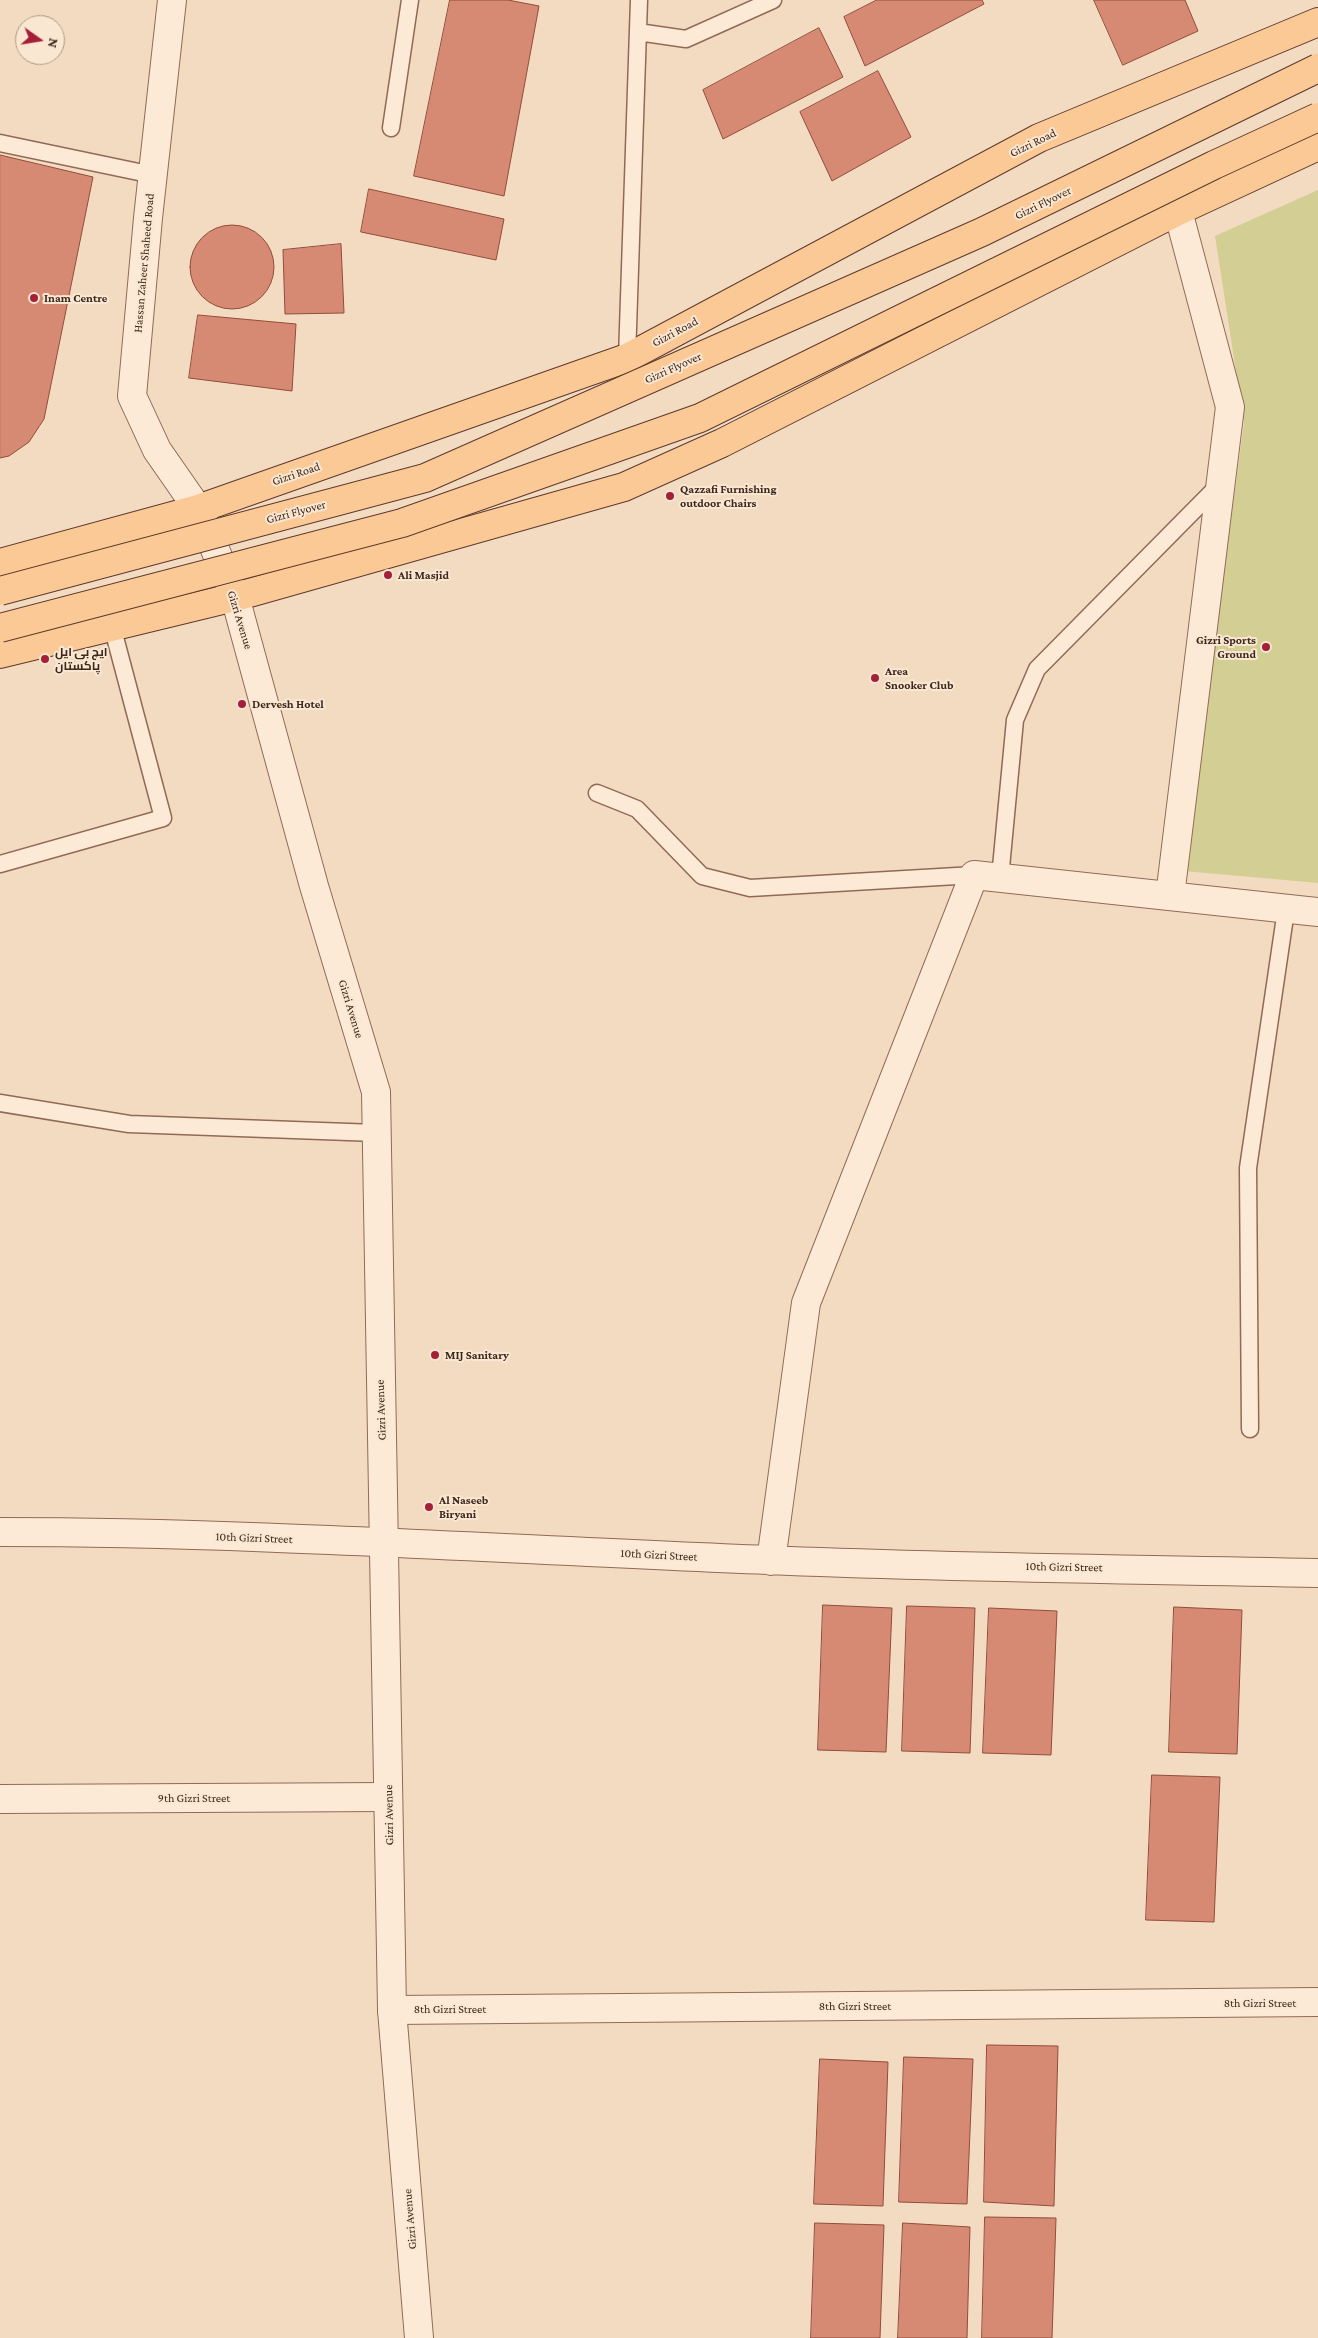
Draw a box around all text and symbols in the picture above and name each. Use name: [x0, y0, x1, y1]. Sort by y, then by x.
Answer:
north arrow: [15, 15, 65, 65]
text: N: [45, 37, 63, 50]
street label: Gizri Road: [1007, 126, 1059, 160]
street label: Gizri Flyover: [1012, 183, 1074, 223]
street label: Hassan Zaheer Shaheed Road: [131, 193, 157, 333]
place label: Inam Centre: [44, 291, 107, 305]
marker: Inam Centre: [28, 292, 40, 304]
street label: Gizri Road: [650, 314, 700, 350]
street label: Gizri Flyover: [642, 349, 704, 387]
street label: Gizri Road: [270, 459, 322, 489]
place label: Qazzafi Furnishing outdoor Chairs: [680, 482, 777, 510]
marker: Qazzafi Furnishing outdoor Chairs: [664, 490, 676, 502]
street label: Gizri Flyover: [265, 497, 327, 527]
place label: Ali Masjid: [398, 568, 449, 582]
marker: Ali Masjid: [382, 569, 394, 581]
street label: Gizri Avenue: [224, 589, 256, 651]
place label: Gizri Sports Ground: [1196, 633, 1256, 661]
marker: Gizri Sports Ground: [1260, 641, 1272, 653]
place label: ایچ بی ایل پاکستان: [55, 645, 108, 673]
marker: ایچ بی ایل پاکستان: [39, 653, 51, 665]
place label: Area Snooker Club: [885, 664, 954, 692]
marker: Area Snooker Club: [869, 672, 881, 684]
place label: Dervesh Hotel: [252, 697, 324, 711]
marker: Dervesh Hotel: [236, 698, 248, 710]
street label: Gizri Avenue: [335, 978, 367, 1040]
place label: MIJ Sanitary: [445, 1348, 509, 1362]
marker: MIJ Sanitary: [429, 1349, 441, 1361]
street label: Gizri Avenue: [373, 1379, 389, 1441]
place label: Al Naseeb Biryani: [439, 1493, 488, 1521]
marker: Al Naseeb Biryani: [423, 1501, 435, 1513]
street label: 10th Gizri Street: [215, 1529, 293, 1547]
street label: 10th Gizri Street: [620, 1546, 698, 1564]
street label: 10th Gizri Street: [1025, 1559, 1103, 1575]
street label: Gizri Avenue: [381, 1784, 397, 1846]
street label: 9th Gizri Street: [158, 1791, 230, 1805]
street label: 8th Gizri Street: [1224, 1996, 1296, 2010]
street label: 8th Gizri Street: [819, 1999, 891, 2013]
street label: 8th Gizri Street: [414, 2002, 486, 2016]
street label: Gizri Avenue: [400, 2188, 420, 2250]

